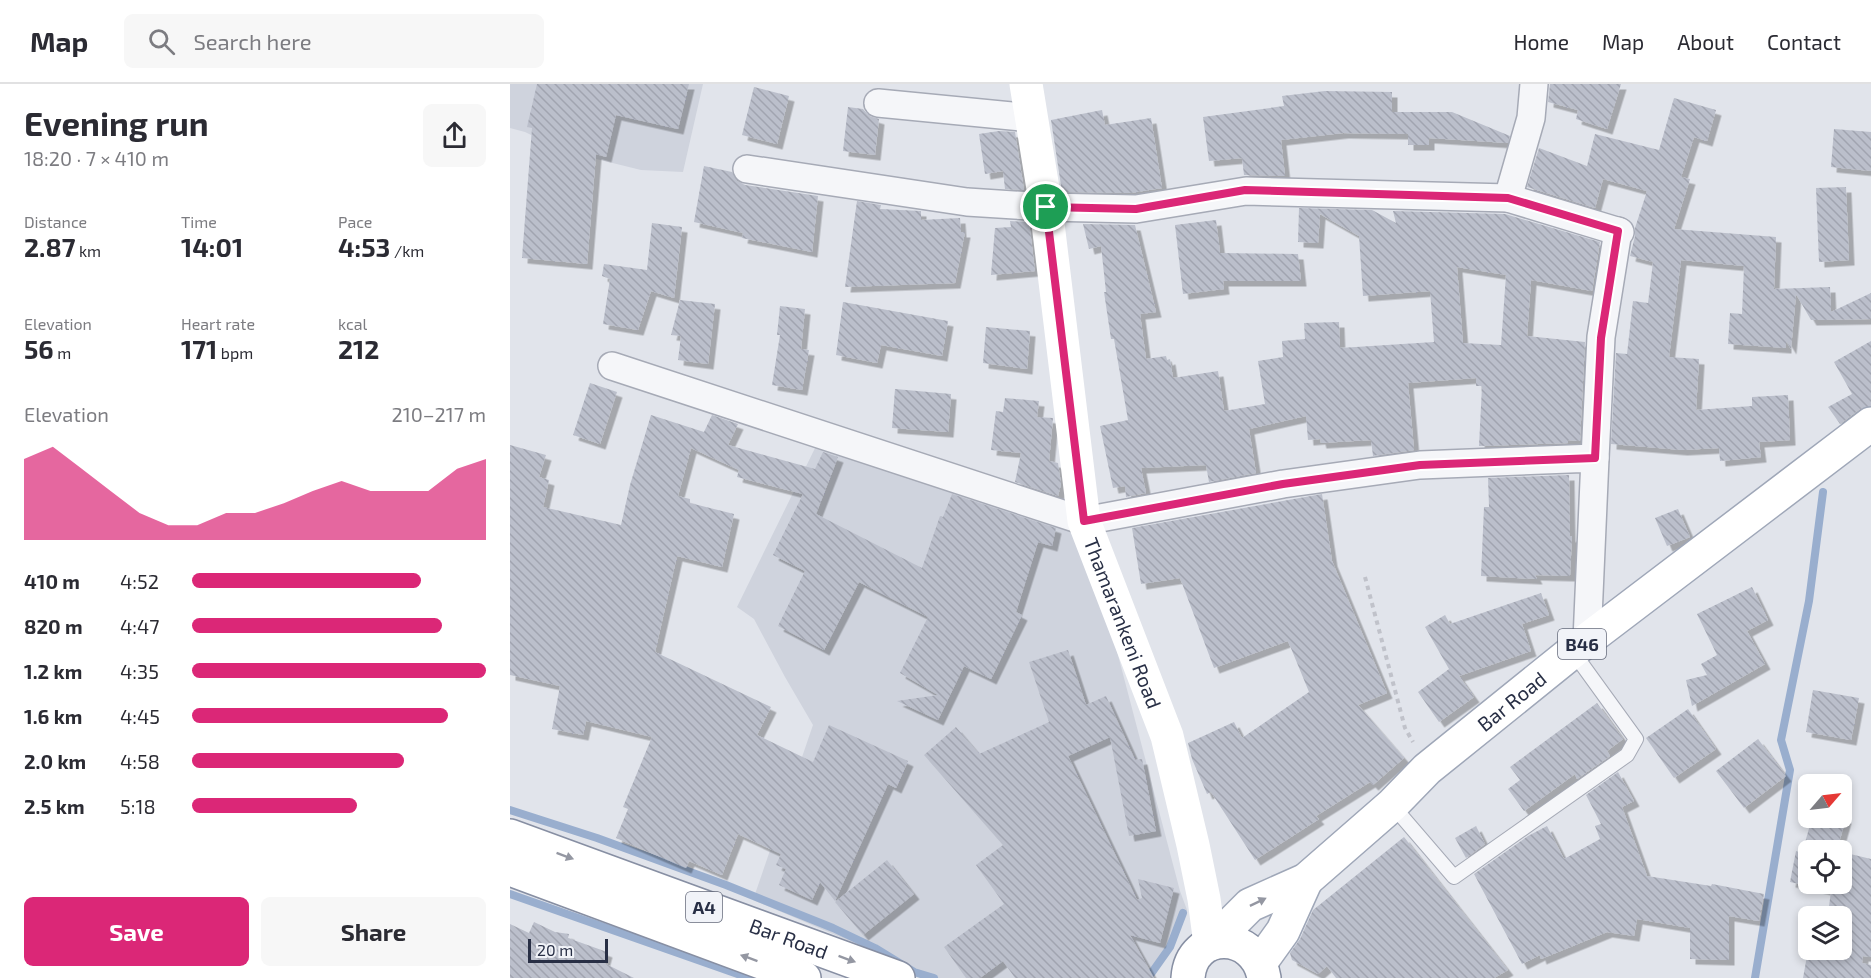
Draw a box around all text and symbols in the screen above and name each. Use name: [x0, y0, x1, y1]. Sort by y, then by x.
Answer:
search box: [124, 14, 544, 68]
text: Map: [30, 24, 88, 58]
icon: search: [145, 25, 178, 58]
text: Search here: [193, 28, 312, 54]
text: Home: [1513, 29, 1569, 54]
text: Map: [1602, 29, 1644, 54]
text: About: [1677, 29, 1734, 54]
text: Contact: [1767, 29, 1841, 54]
text: Evening run: [24, 103, 209, 143]
button: share: [423, 104, 486, 167]
text: 18:20 · 7 × 410 m: [24, 146, 169, 170]
pin: [1020, 181, 1071, 232]
icon: arrive: [1029, 190, 1062, 223]
text: Distance: [24, 212, 87, 231]
text: Time: [181, 212, 217, 231]
text: Pace: [338, 212, 372, 231]
text: 2.87: [24, 231, 75, 262]
text: 14:01: [181, 231, 243, 262]
text: 4:53: [338, 231, 390, 262]
text: km: [75, 241, 101, 260]
text: /km: [390, 241, 424, 260]
text: Elevation: [24, 314, 92, 333]
text: Heart rate: [181, 314, 255, 333]
text: kcal: [338, 314, 367, 333]
text: 56: [24, 333, 54, 364]
text: 171: [181, 333, 217, 364]
text: 212: [338, 333, 379, 364]
text: m: [54, 343, 71, 362]
text: bpm: [217, 343, 253, 362]
text: Elevation: [24, 402, 109, 426]
text: 210–217 m: [391, 402, 486, 426]
street label: Thamarankeni Road: [1079, 534, 1167, 712]
text: 410 m: [24, 569, 80, 593]
text: 4:52: [120, 569, 159, 593]
text: 820 m: [24, 614, 83, 638]
text: 4:47: [120, 614, 160, 638]
road number: B46: [1558, 629, 1606, 659]
text: 1.2 km: [24, 659, 82, 683]
text: 4:35: [120, 659, 159, 683]
street label: Bar Road: [1472, 666, 1551, 736]
text: 1.6 km: [24, 704, 82, 728]
text: 4:45: [120, 704, 160, 728]
text: 2.0 km: [24, 749, 86, 773]
text: 4:58: [120, 749, 160, 773]
north arrow: [1798, 774, 1852, 828]
map controls: [1798, 774, 1852, 960]
text: 2.5 km: [24, 794, 85, 818]
text: 5:18: [120, 794, 156, 818]
button: locate: [1798, 840, 1852, 894]
one-way arrow: [556, 852, 574, 861]
road number: A4: [686, 892, 722, 922]
button: Save: [24, 897, 249, 966]
button: Share: [261, 897, 486, 966]
one-way arrow: [1250, 897, 1267, 907]
button: layers: [1798, 906, 1852, 960]
street label: Bar Road: [746, 913, 831, 963]
scale bar: [528, 936, 608, 964]
text: 20 m: [537, 940, 573, 959]
one-way arrow: [740, 953, 758, 963]
one-way arrow: [838, 955, 856, 965]

